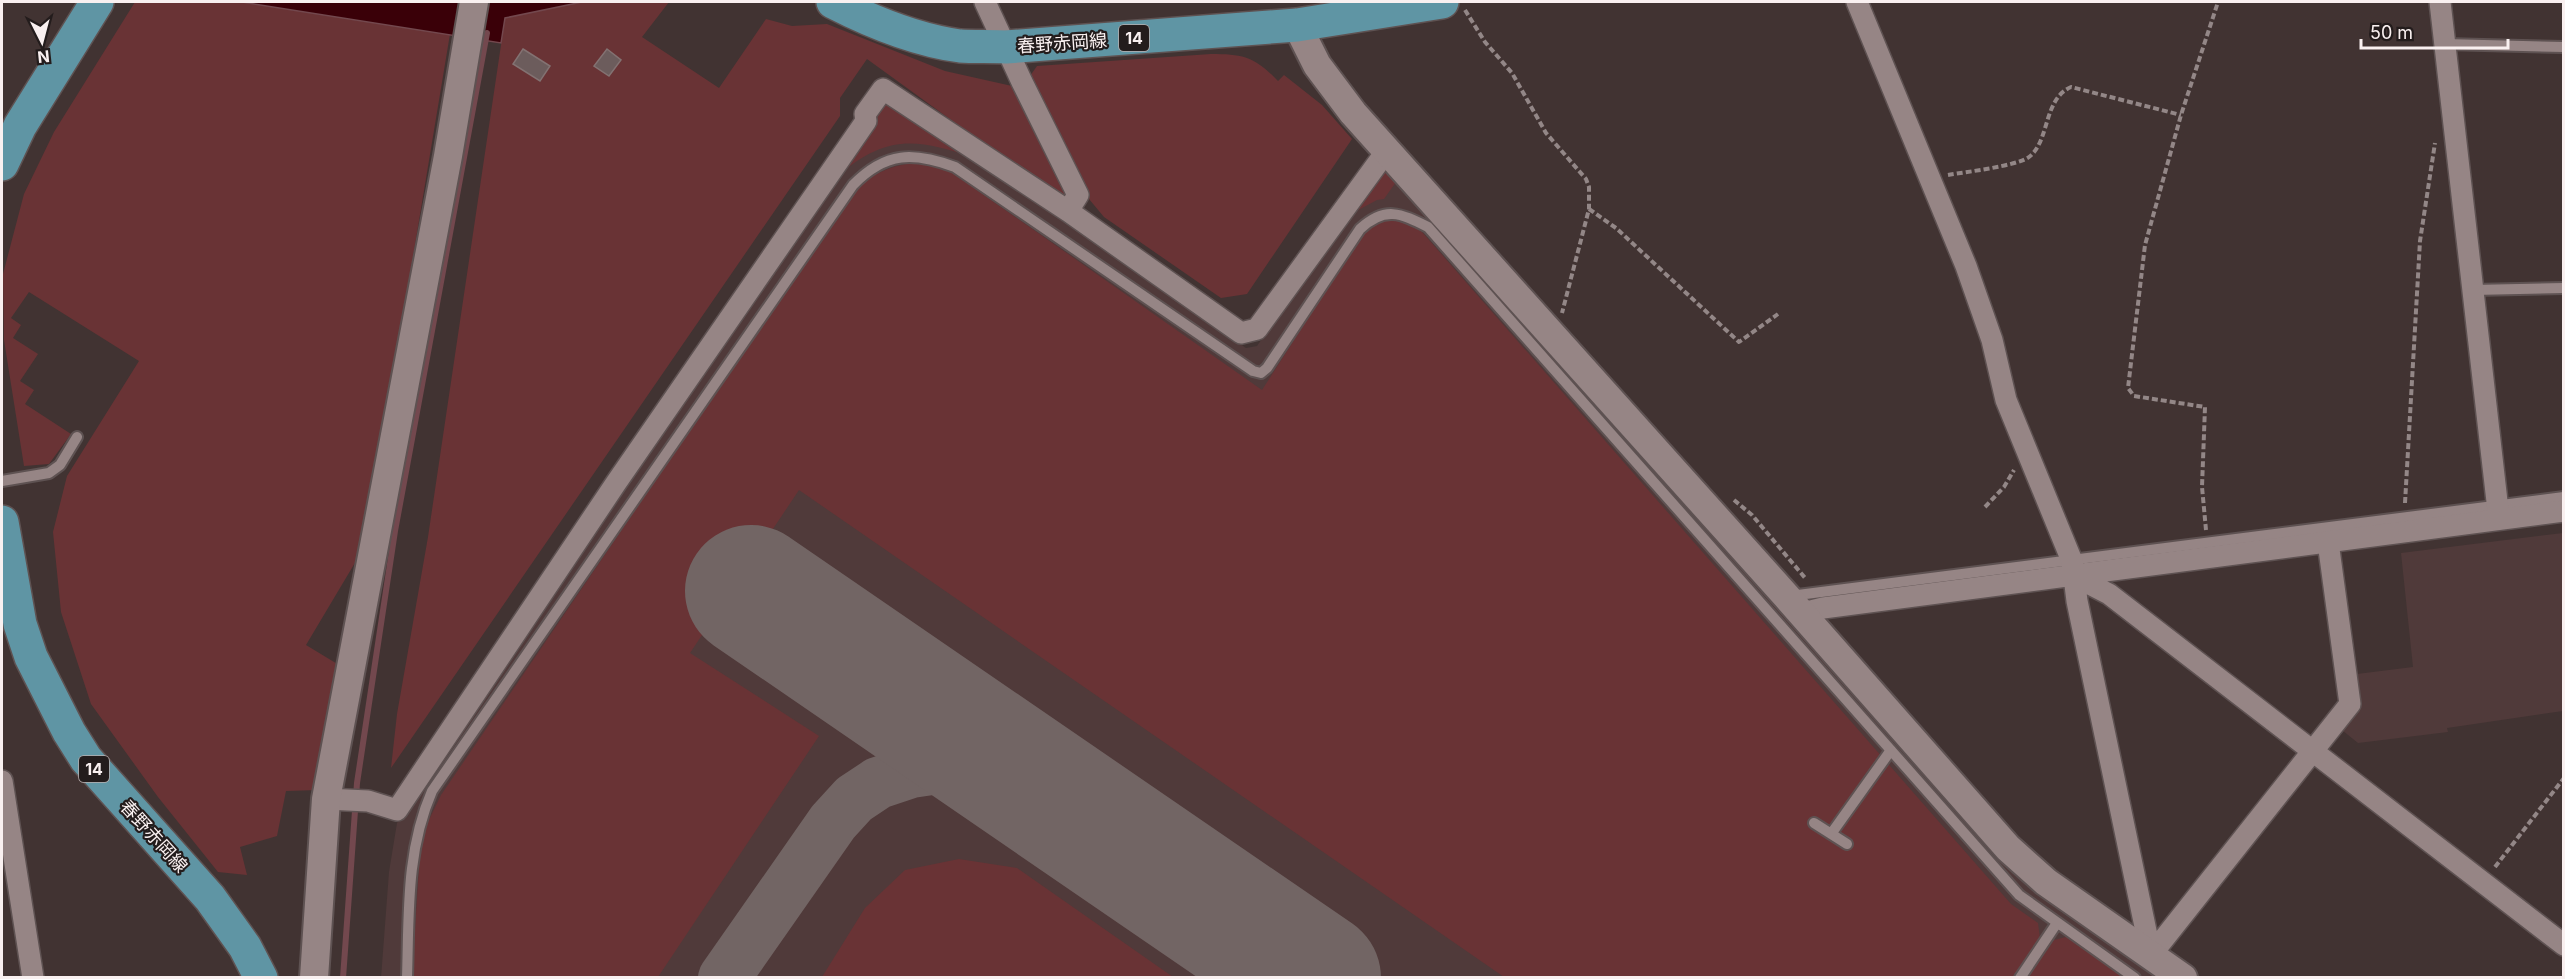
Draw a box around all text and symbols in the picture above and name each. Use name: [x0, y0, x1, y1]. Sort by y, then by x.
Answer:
north arrow: [12, 12, 72, 72]
scale bar: [2361, 12, 2508, 50]
text: 50 m: [2370, 22, 2413, 43]
road number: 14: [1119, 25, 1149, 51]
street label: 春野赤岡線: [1016, 29, 1108, 57]
text: N: [36, 46, 51, 68]
road number: 14: [79, 756, 109, 782]
street label: 春野赤岡線: [116, 796, 192, 876]

